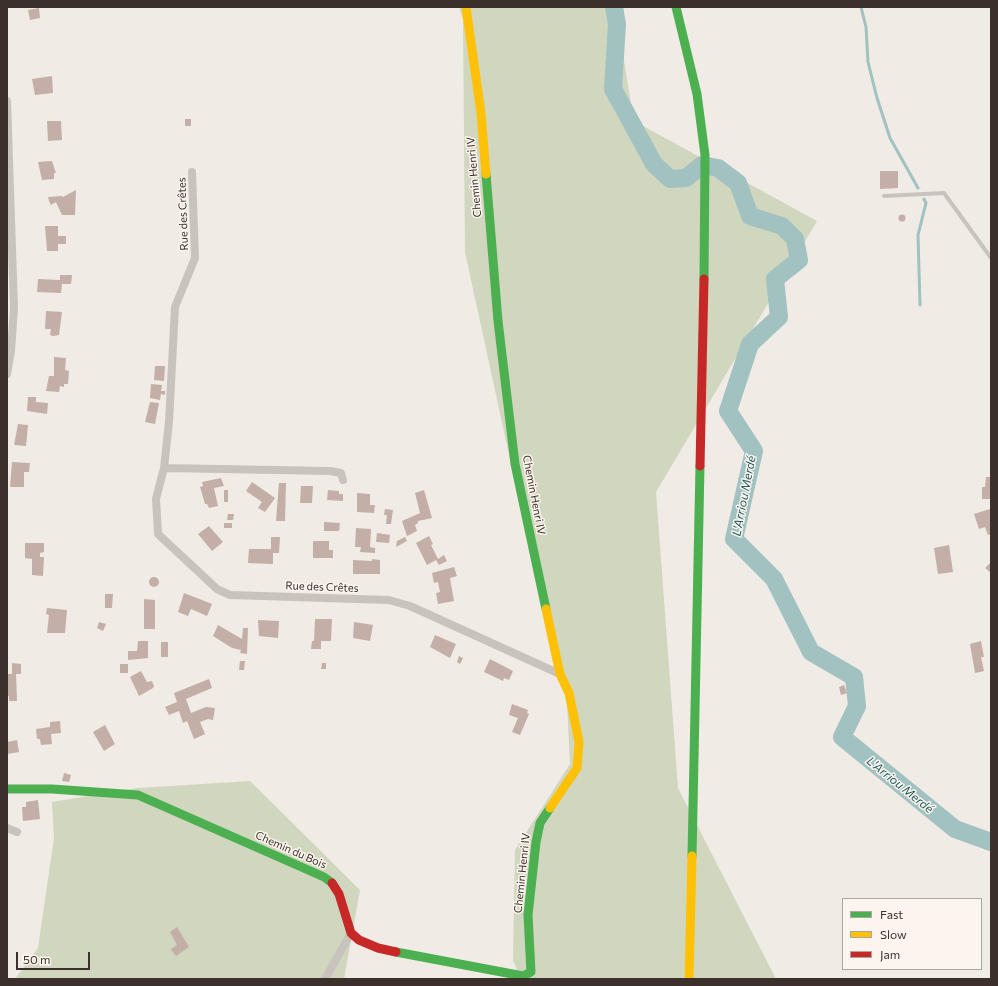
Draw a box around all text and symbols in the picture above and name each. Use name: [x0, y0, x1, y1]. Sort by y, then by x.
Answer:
street label: Chemin Henri IV: [464, 136, 484, 218]
street label: Rue des Crêtes: [175, 177, 191, 251]
street label: Chemin Henri IV: [520, 454, 548, 536]
water label: L'Arriou Merdé: [729, 455, 759, 537]
street label: Rue des Crêtes: [285, 579, 359, 595]
water label: L'Arriou Merdé: [864, 754, 936, 816]
street label: Chemin du Bois: [253, 828, 329, 872]
street label: Chemin Henri IV: [511, 832, 533, 914]
legend: [842, 898, 982, 970]
text: Fast: [880, 907, 903, 921]
text: Slow: [880, 927, 907, 941]
scale bar: [18, 944, 92, 970]
text: Jam: [880, 947, 900, 961]
text: 50 m: [23, 952, 51, 966]

